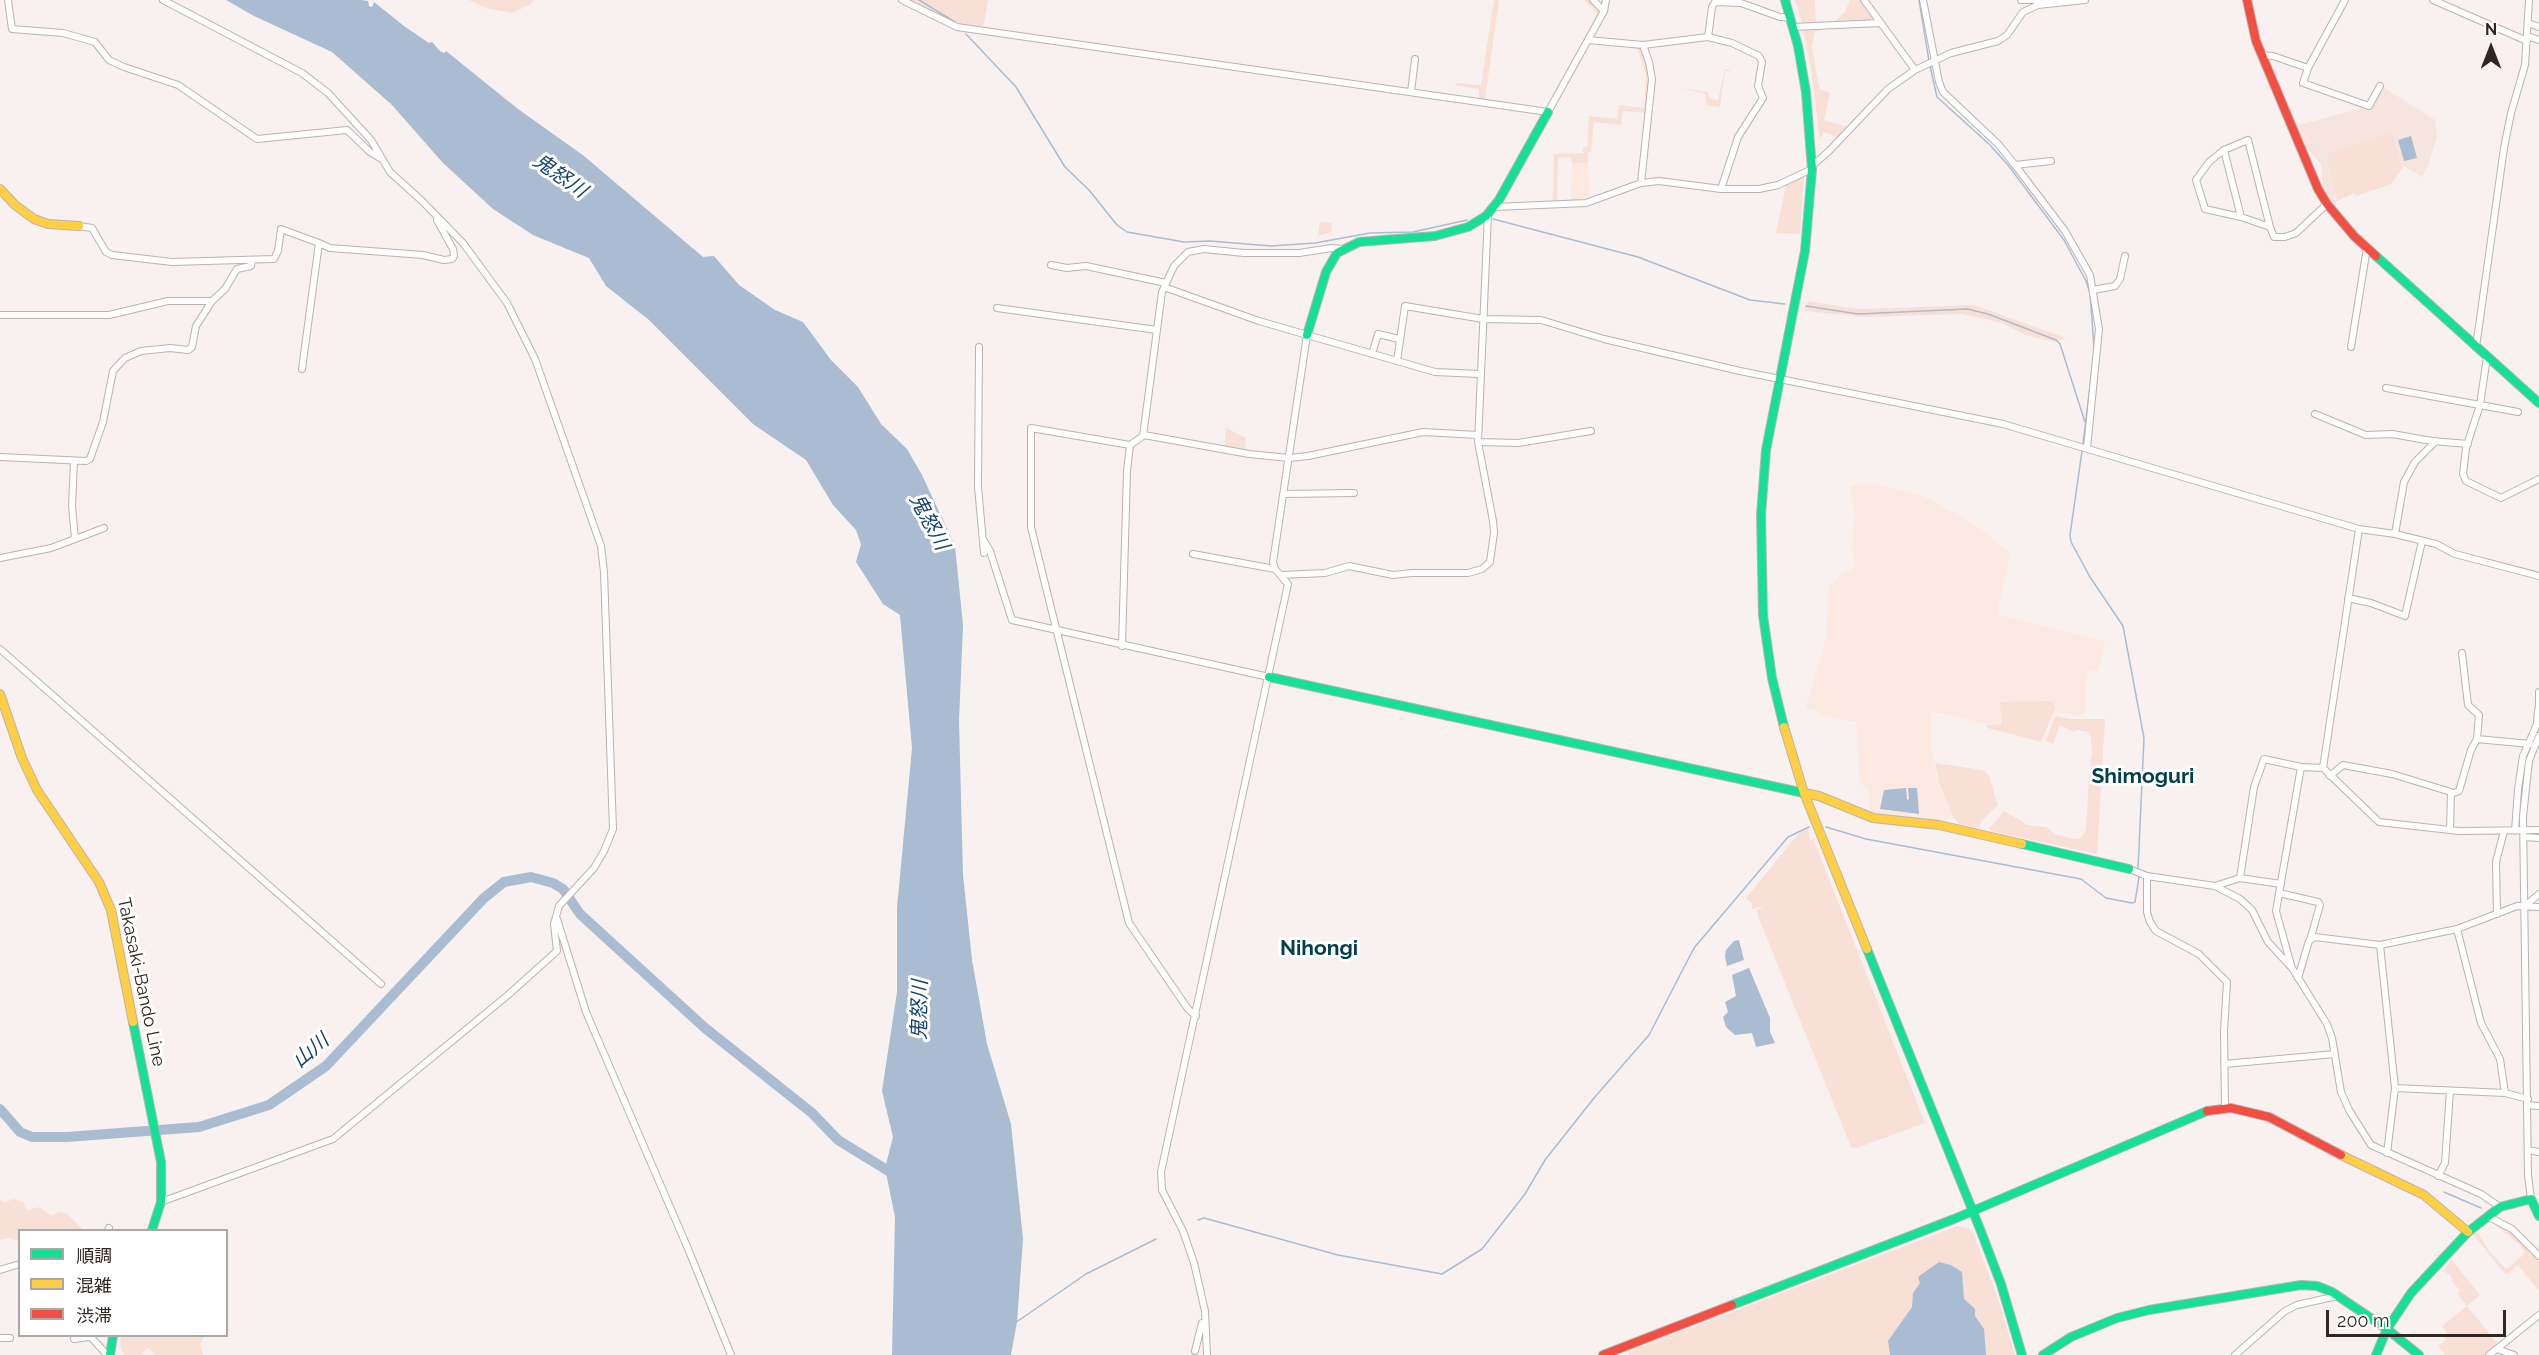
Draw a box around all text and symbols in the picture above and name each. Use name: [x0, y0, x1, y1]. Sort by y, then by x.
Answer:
north arrow: [2461, 18, 2521, 78]
text: N: [2485, 20, 2497, 39]
water label: 鬼怒川: [529, 149, 591, 203]
water label: 鬼怒川: [904, 490, 954, 554]
district label: Shimoguri: [2092, 764, 2194, 790]
street label: Takasaki-Bando Line: [113, 896, 169, 1068]
district label: Nihongi: [1280, 936, 1358, 962]
water label: 鬼怒川: [907, 980, 933, 1040]
water label: 山川: [288, 1029, 334, 1073]
legend: [18, 1229, 228, 1337]
text: 順調: [76, 1245, 112, 1266]
text: 混雑: [76, 1275, 112, 1296]
scale bar: [2329, 1298, 2509, 1336]
text: 渋滞: [76, 1305, 112, 1326]
text: 200 m: [2337, 1310, 2390, 1331]

